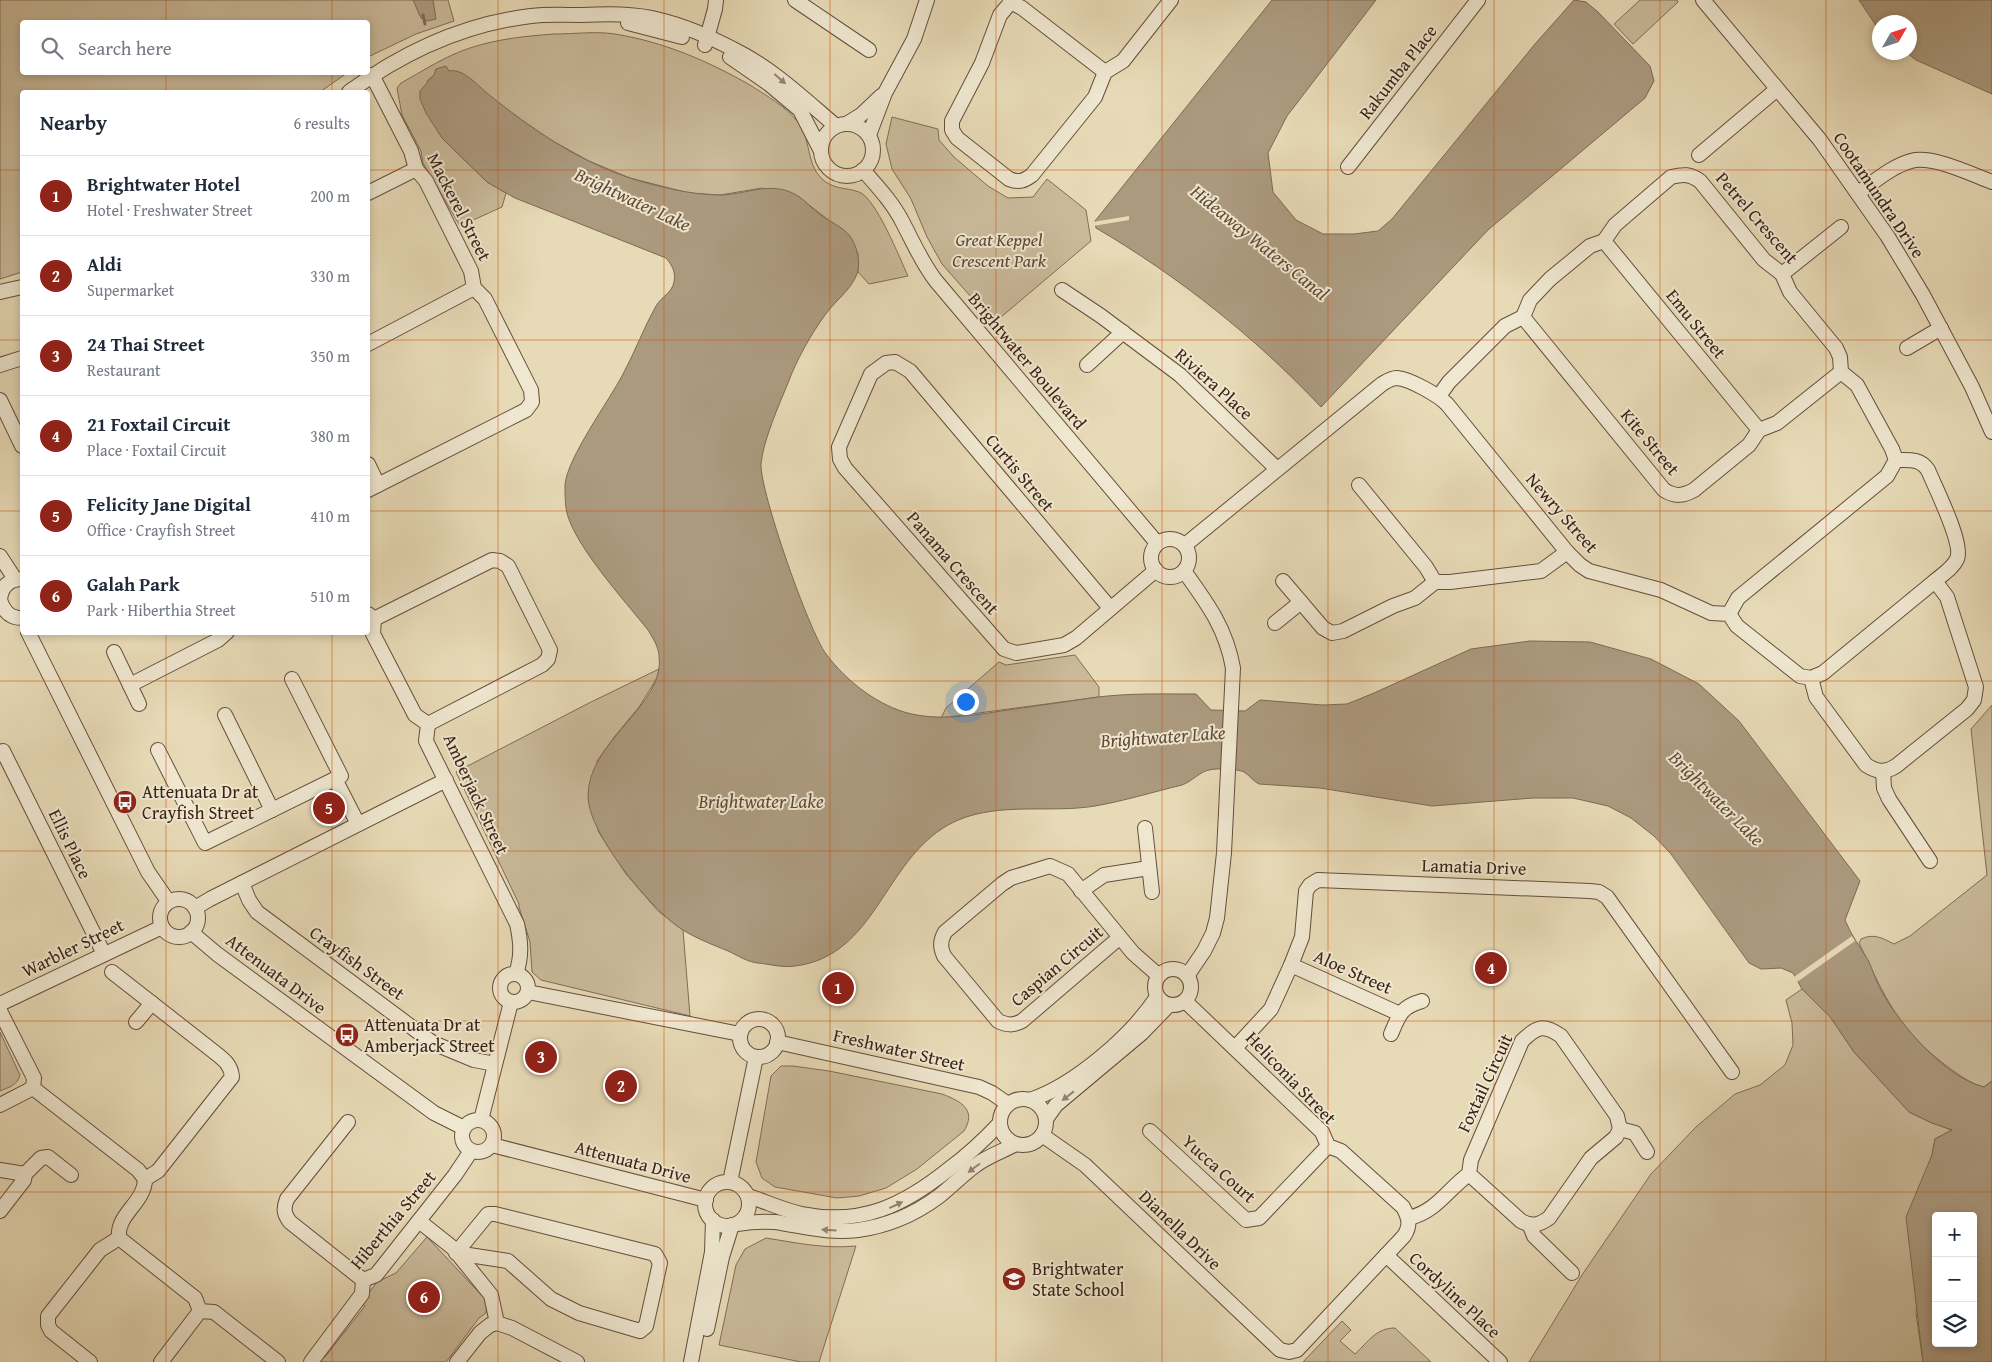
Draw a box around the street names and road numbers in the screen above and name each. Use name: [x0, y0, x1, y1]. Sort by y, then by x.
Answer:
street label: Rakumba Place: [1352, 19, 1443, 125]
street label: Cootamundra Drive: [1827, 126, 1932, 263]
street label: Mackerel Street: [421, 148, 499, 266]
street label: Petrel Crescent: [1710, 166, 1806, 270]
street label: Emu Street: [1660, 283, 1733, 365]
street label: Brightwater Boulevard: [962, 286, 1093, 435]
street label: Riviera Place: [1169, 341, 1260, 426]
street label: Kite Street: [1614, 402, 1687, 481]
street label: Curtis Street: [980, 428, 1062, 518]
street label: Newry Street: [1520, 466, 1605, 559]
street label: Panama Crescent: [901, 505, 1006, 621]
street label: Amberjack Street: [437, 729, 517, 859]
street label: Ellis Place: [42, 804, 99, 883]
street label: Lamatia Drive: [1421, 851, 1527, 882]
street label: Warbler Street: [17, 911, 129, 984]
street label: Caspian Circuit: [1004, 918, 1109, 1013]
street label: Crayfish Street: [304, 919, 411, 1007]
street label: Attenuata Drive: [220, 927, 332, 1020]
street label: Aloe Street: [1310, 942, 1397, 1001]
street label: Freshwater Street: [831, 1021, 968, 1078]
street label: Heliconia Street: [1240, 1025, 1343, 1131]
street label: Foxtail Circuit: [1450, 1028, 1519, 1137]
street label: Yucca Court: [1176, 1128, 1263, 1210]
street label: Attenuata Drive: [572, 1133, 694, 1190]
street label: Hiberthia Street: [343, 1164, 442, 1275]
street label: Dianella Drive: [1133, 1183, 1228, 1276]
street label: Cordyline Place: [1403, 1245, 1507, 1344]

